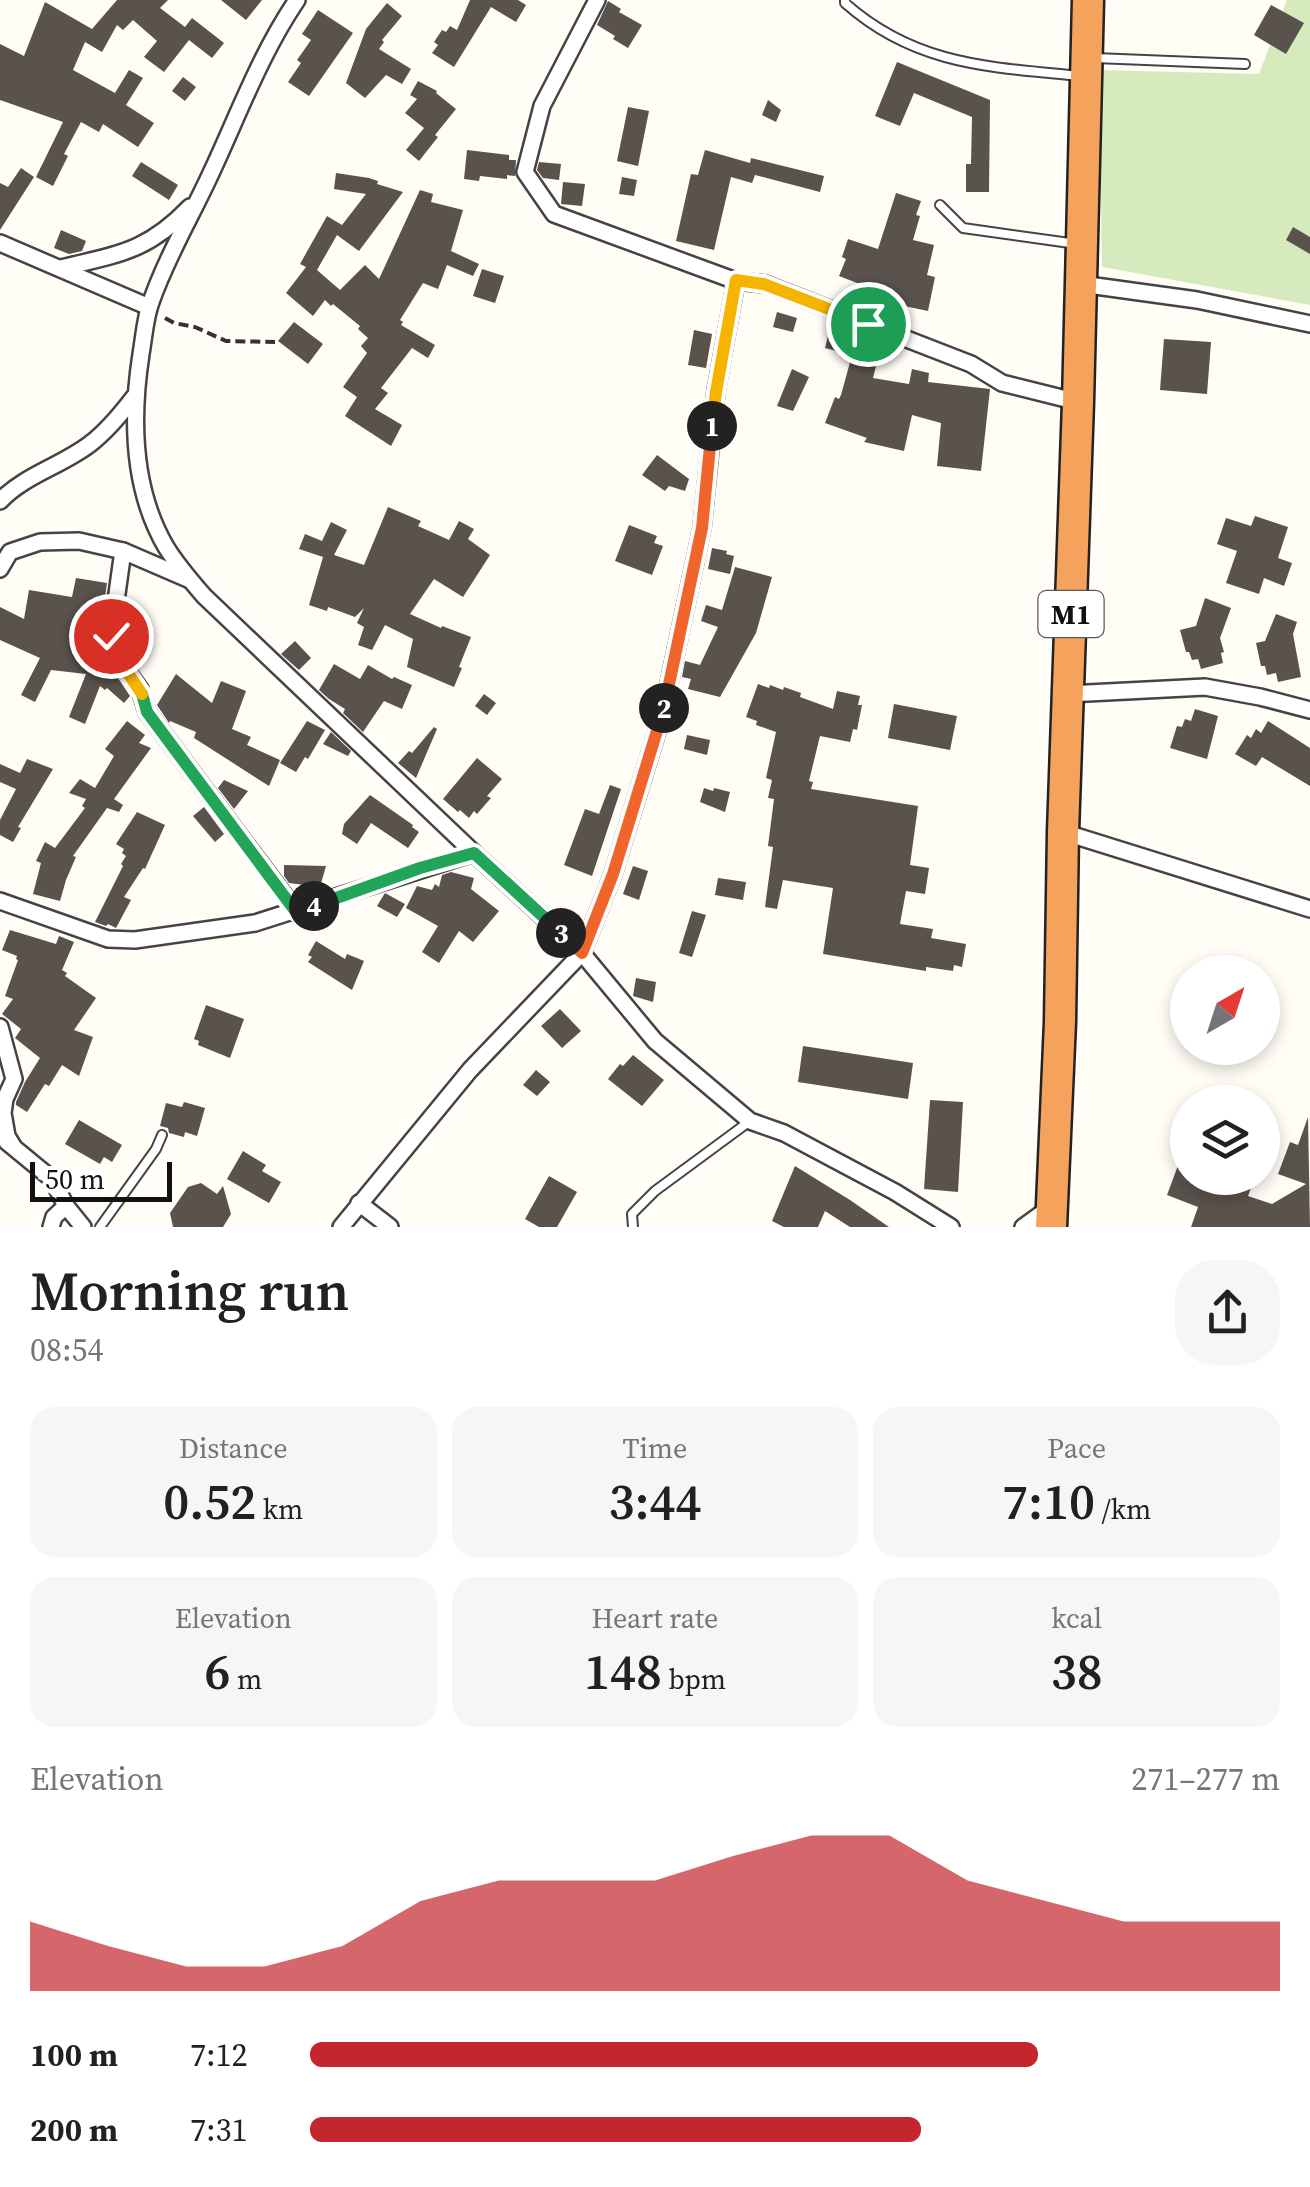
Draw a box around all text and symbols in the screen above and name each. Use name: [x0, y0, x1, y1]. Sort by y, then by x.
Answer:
pin: [826, 282, 911, 367]
icon: arrive: [841, 297, 896, 352]
pin: 1: [687, 401, 737, 451]
text: 1: [704, 407, 720, 445]
road number: M1: [1038, 591, 1104, 637]
pin: [69, 594, 154, 679]
icon: check: [84, 609, 139, 664]
pin: 2: [639, 683, 689, 733]
text: 2: [656, 689, 672, 727]
pin: 4: [289, 881, 339, 931]
text: 4: [306, 887, 322, 925]
pin: 3: [536, 908, 586, 958]
text: 3: [553, 914, 569, 952]
north arrow: [1170, 955, 1280, 1065]
map controls: [1170, 955, 1280, 1195]
button: layers: [1170, 1085, 1280, 1195]
scale bar: [30, 1157, 172, 1202]
text: 50 m: [45, 1160, 105, 1198]
text: Morning run: [30, 1253, 349, 1328]
button: share: [1175, 1260, 1280, 1365]
text: 08:54: [30, 1328, 104, 1372]
text: Distance: [179, 1429, 288, 1467]
text: Time: [623, 1429, 687, 1467]
text: Pace: [1047, 1429, 1106, 1467]
text: 0.52: [163, 1467, 256, 1536]
text: 3:44: [608, 1467, 701, 1536]
text: 7:10: [1002, 1467, 1095, 1536]
text: km: [256, 1490, 303, 1528]
text: /km: [1095, 1490, 1151, 1528]
text: Elevation: [175, 1599, 292, 1637]
text: Heart rate: [592, 1599, 718, 1637]
text: kcal: [1051, 1599, 1102, 1637]
text: 6: [204, 1637, 230, 1706]
text: 148: [584, 1637, 662, 1706]
text: 38: [1051, 1637, 1103, 1706]
text: m: [230, 1660, 262, 1698]
text: bpm: [662, 1660, 726, 1698]
text: Elevation: [30, 1757, 164, 1801]
text: 271–277 m: [1131, 1757, 1280, 1801]
text: 100 m: [30, 2033, 118, 2077]
text: 7:12: [190, 2033, 248, 2077]
text: 200 m: [30, 2108, 118, 2152]
text: 7:31: [190, 2108, 248, 2152]

